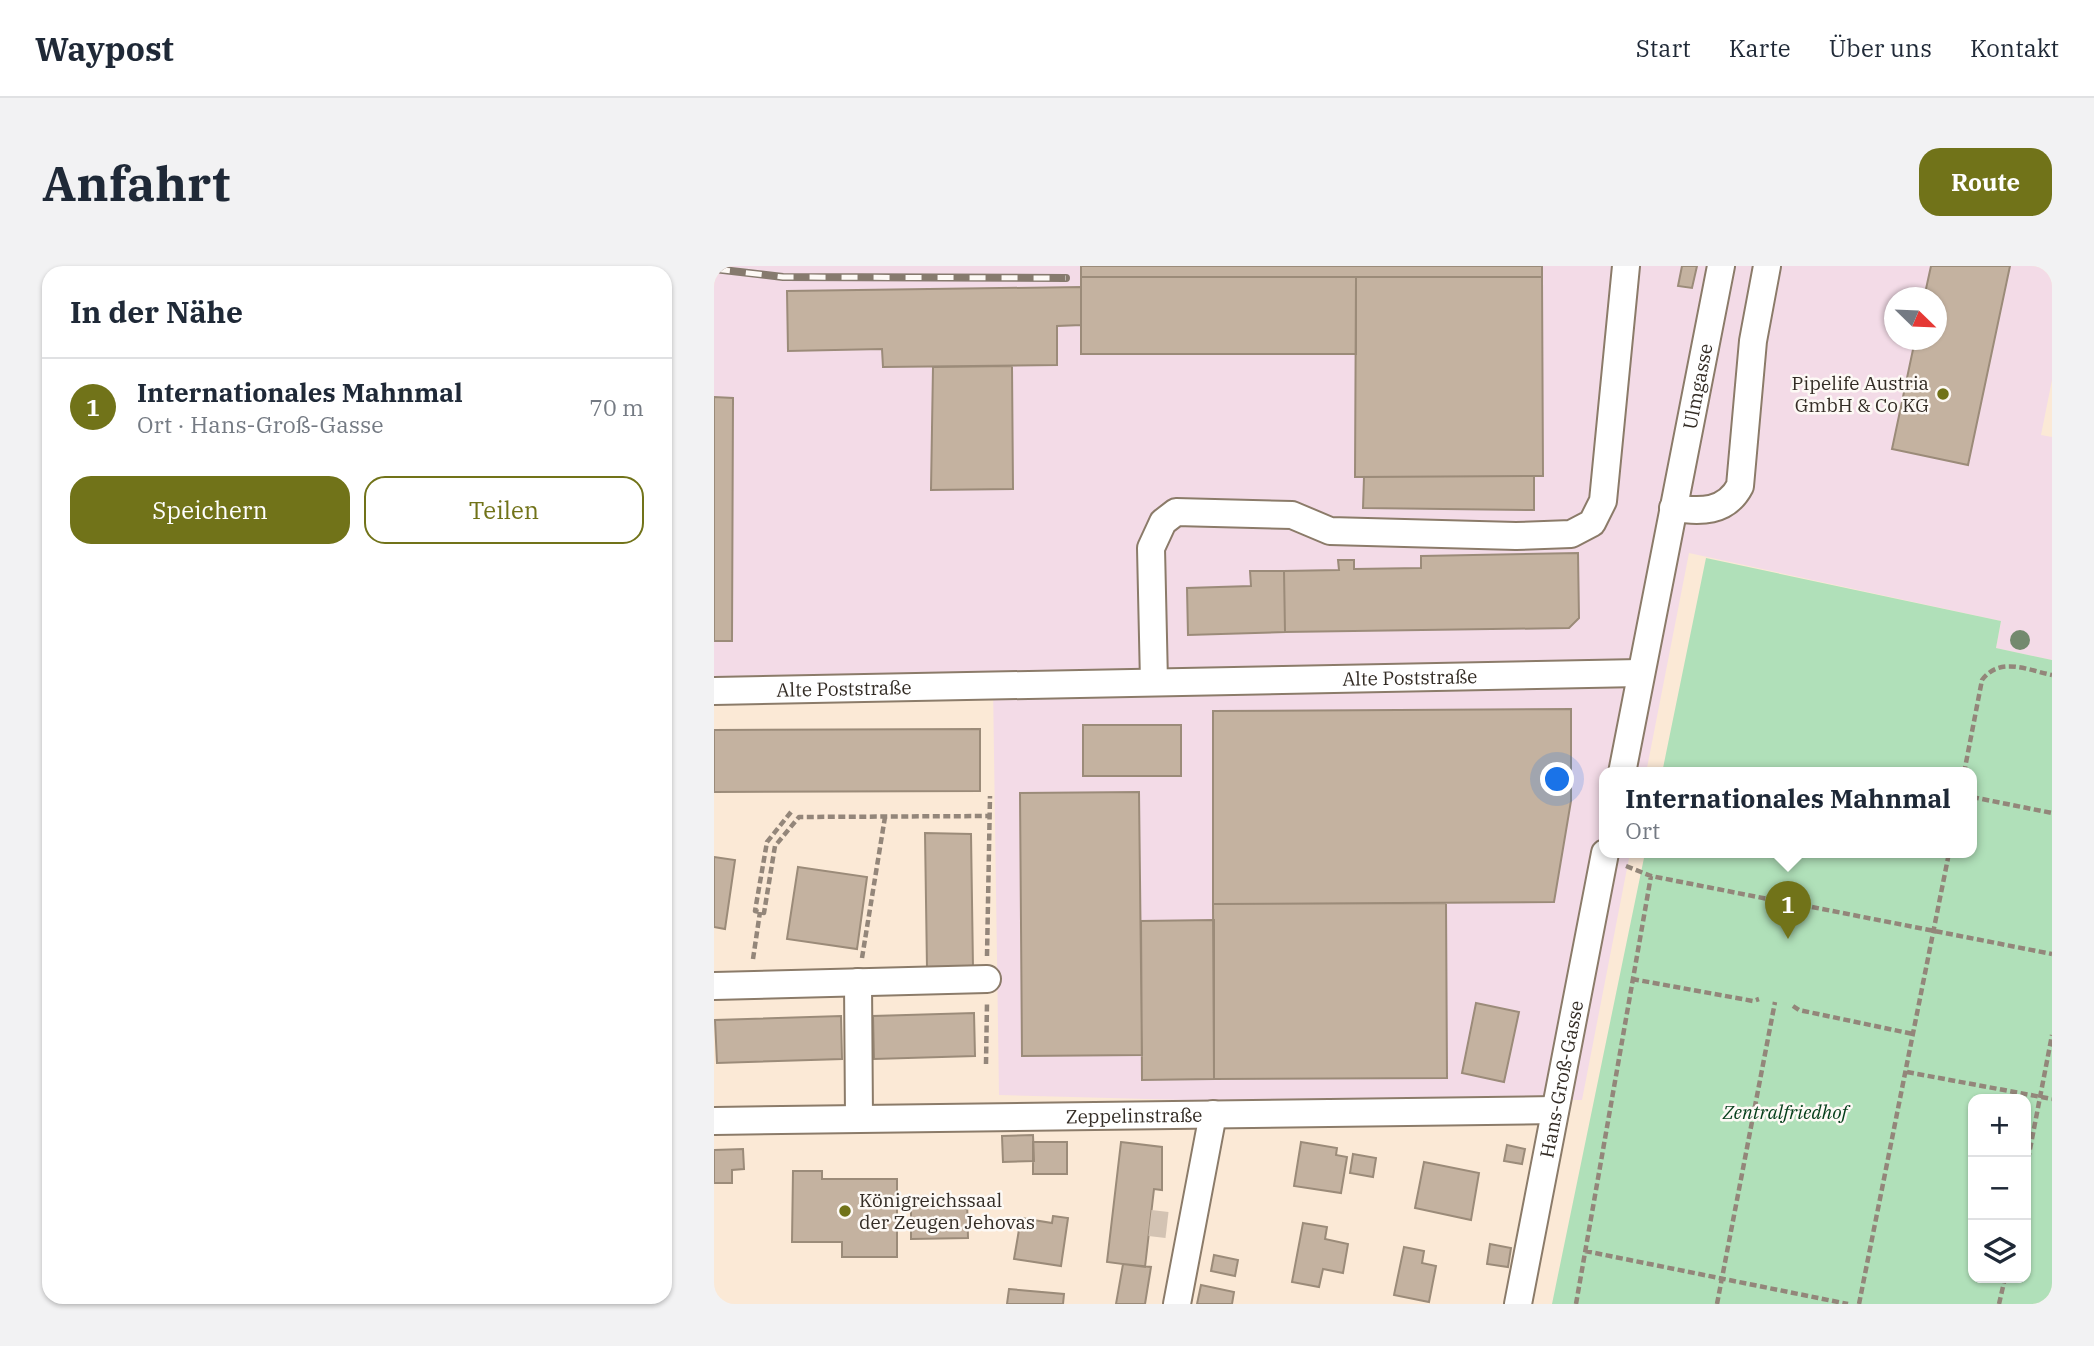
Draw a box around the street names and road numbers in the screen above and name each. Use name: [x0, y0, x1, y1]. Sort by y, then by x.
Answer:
street label: Ulmgasse: [1677, 341, 1718, 431]
street label: Alte Poststraße: [1342, 664, 1478, 691]
street label: Alte Poststraße: [776, 675, 912, 702]
street label: Hans-Groß-Gasse: [1534, 998, 1588, 1160]
street label: Zeppelinstraße: [1065, 1103, 1203, 1128]

